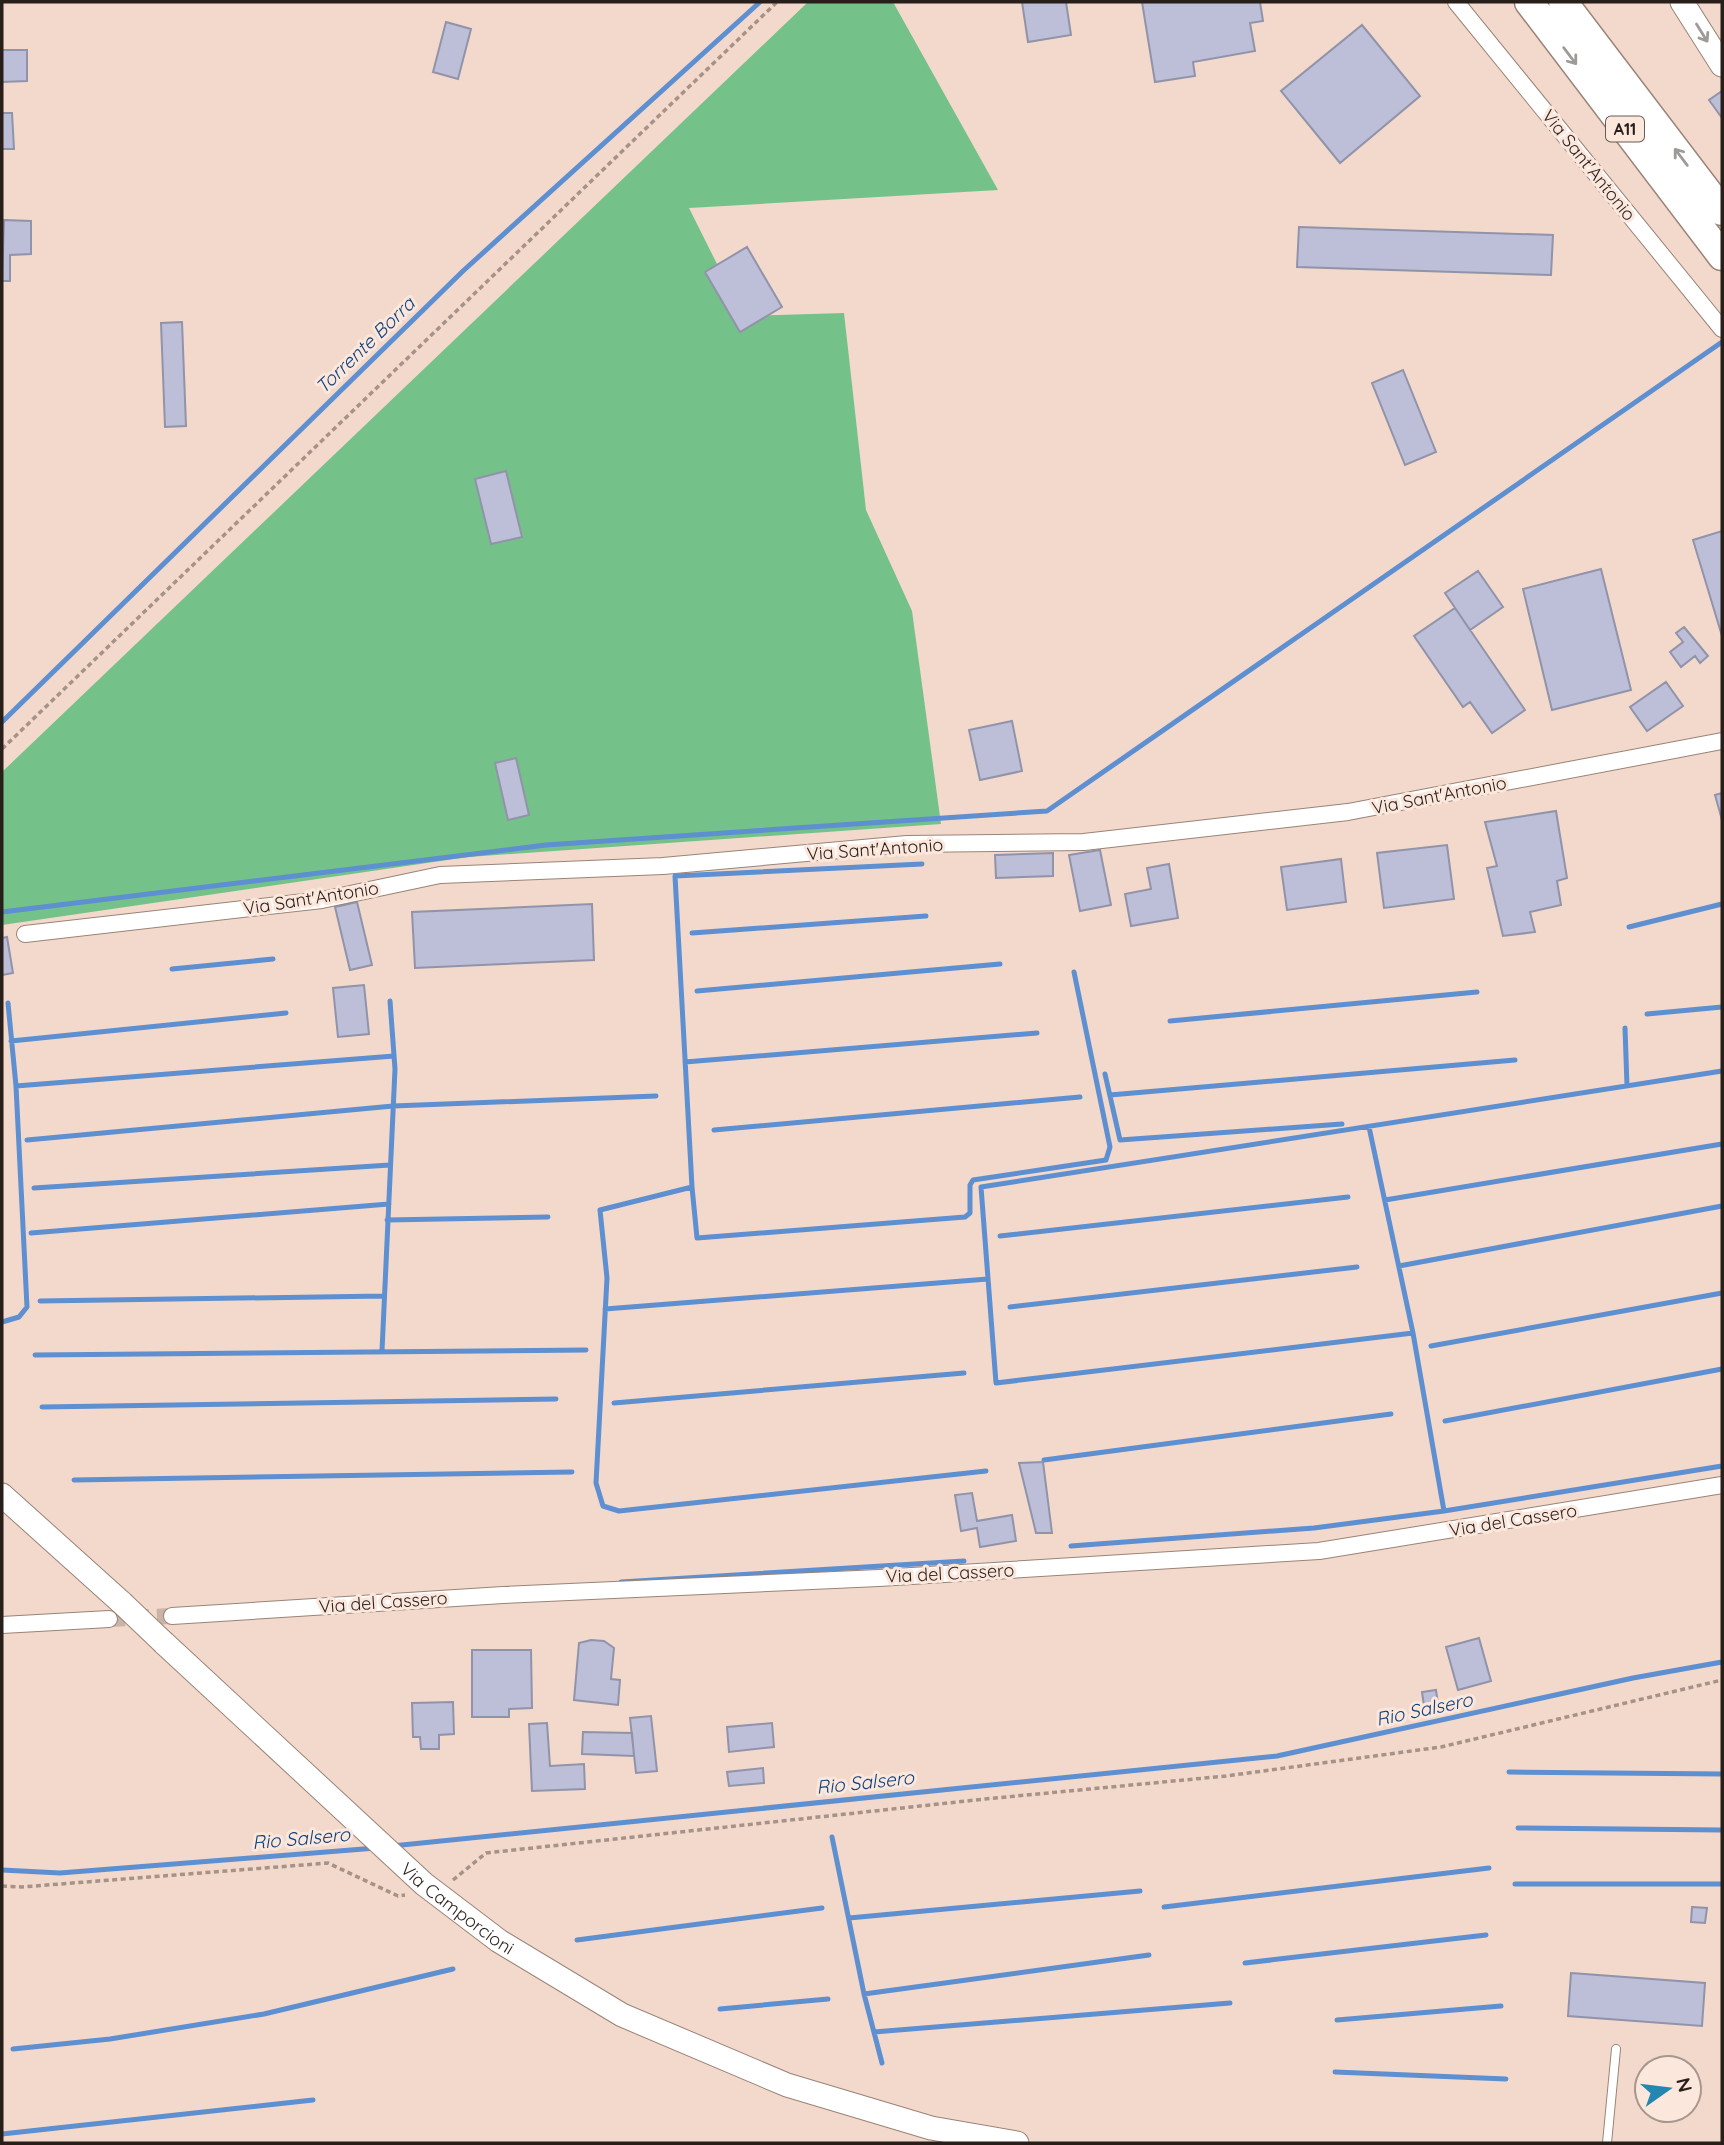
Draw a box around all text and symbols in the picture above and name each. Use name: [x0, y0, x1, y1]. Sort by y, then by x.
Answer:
one-way arrow: [1696, 23, 1710, 43]
one-way arrow: [1563, 46, 1577, 65]
street label: Via Sant'Antonio: [1537, 105, 1641, 225]
road number: A11: [1606, 116, 1644, 141]
one-way arrow: [1673, 148, 1688, 167]
water label: Torrente Borra: [310, 291, 421, 398]
street label: Via Sant'Antonio: [1370, 771, 1508, 819]
street label: Via Sant'Antonio: [806, 833, 944, 865]
street label: Via Sant'Antonio: [242, 876, 380, 920]
street label: Via del Cassero: [1448, 1499, 1578, 1541]
street label: Via del Cassero: [885, 1558, 1015, 1588]
street label: Via del Cassero: [318, 1586, 448, 1618]
water label: Rio Salsero: [1374, 1687, 1476, 1731]
water label: Rio Salsero: [815, 1765, 917, 1799]
water label: Rio Salsero: [251, 1822, 352, 1854]
street label: Via Camporcioni: [396, 1857, 519, 1959]
north arrow: [1633, 2054, 1703, 2124]
text: N: [1671, 2075, 1698, 2095]

